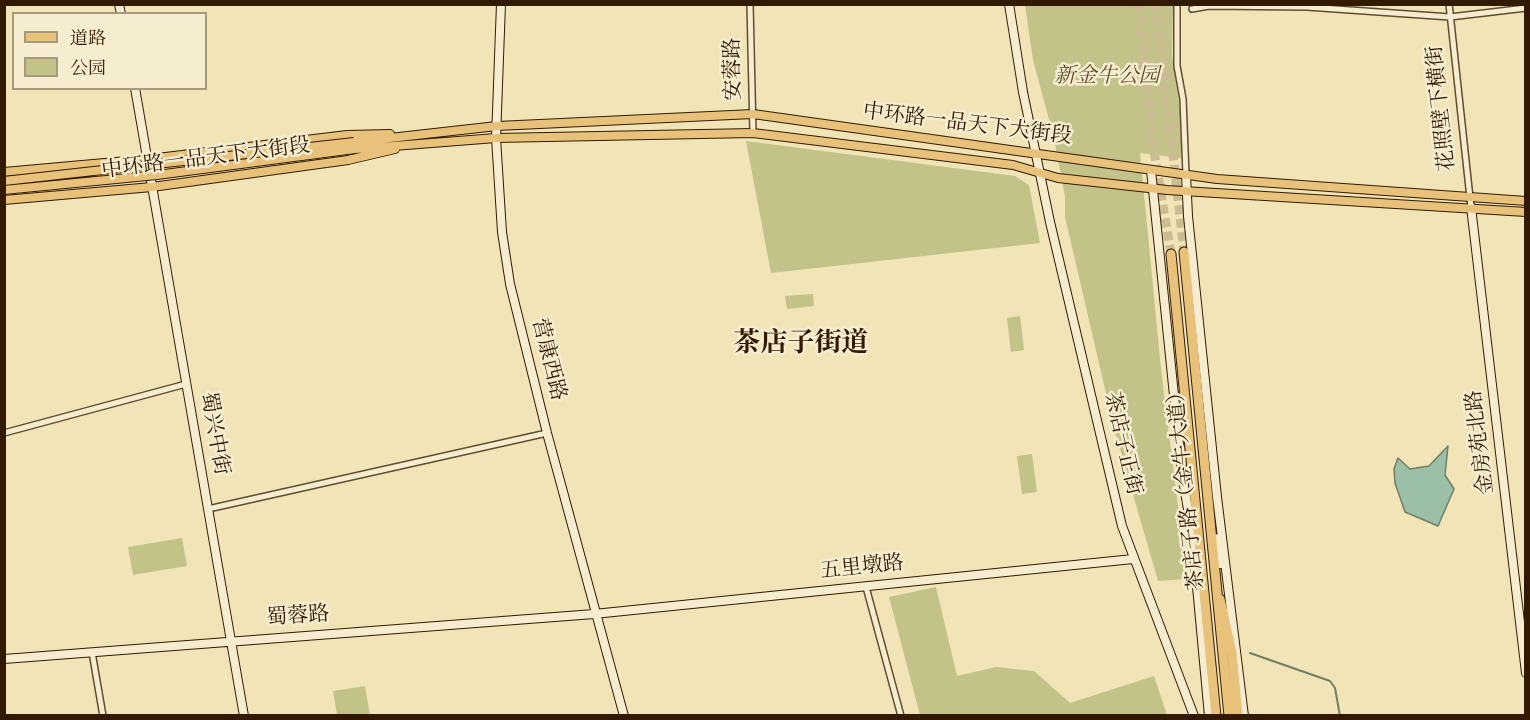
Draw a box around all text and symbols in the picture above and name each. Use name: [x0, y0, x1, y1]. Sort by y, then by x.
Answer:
legend: [12, 12, 207, 90]
text: 道路: [70, 27, 106, 52]
street label: 安蓉路: [722, 37, 748, 101]
street label: 花照壁下横街: [1424, 44, 1462, 172]
text: 公园: [70, 57, 106, 82]
park label: 新金牛公园: [1055, 65, 1159, 91]
street label: 中环路一品天下大街段: [861, 101, 1073, 151]
street label: 中环路一品天下大街段: [100, 135, 312, 185]
street label: 营康西路: [525, 316, 569, 404]
district label: 茶店子街道: [734, 330, 868, 362]
street label: 茶店子路（金牛大道）: [1164, 380, 1212, 592]
street label: 金房苑北路: [1463, 388, 1501, 496]
street label: 蜀兴中街: [193, 390, 233, 478]
street label: 茶店子正街: [1097, 390, 1145, 498]
street label: 五里墩路: [819, 552, 905, 586]
street label: 蜀蓉路: [266, 603, 330, 633]

